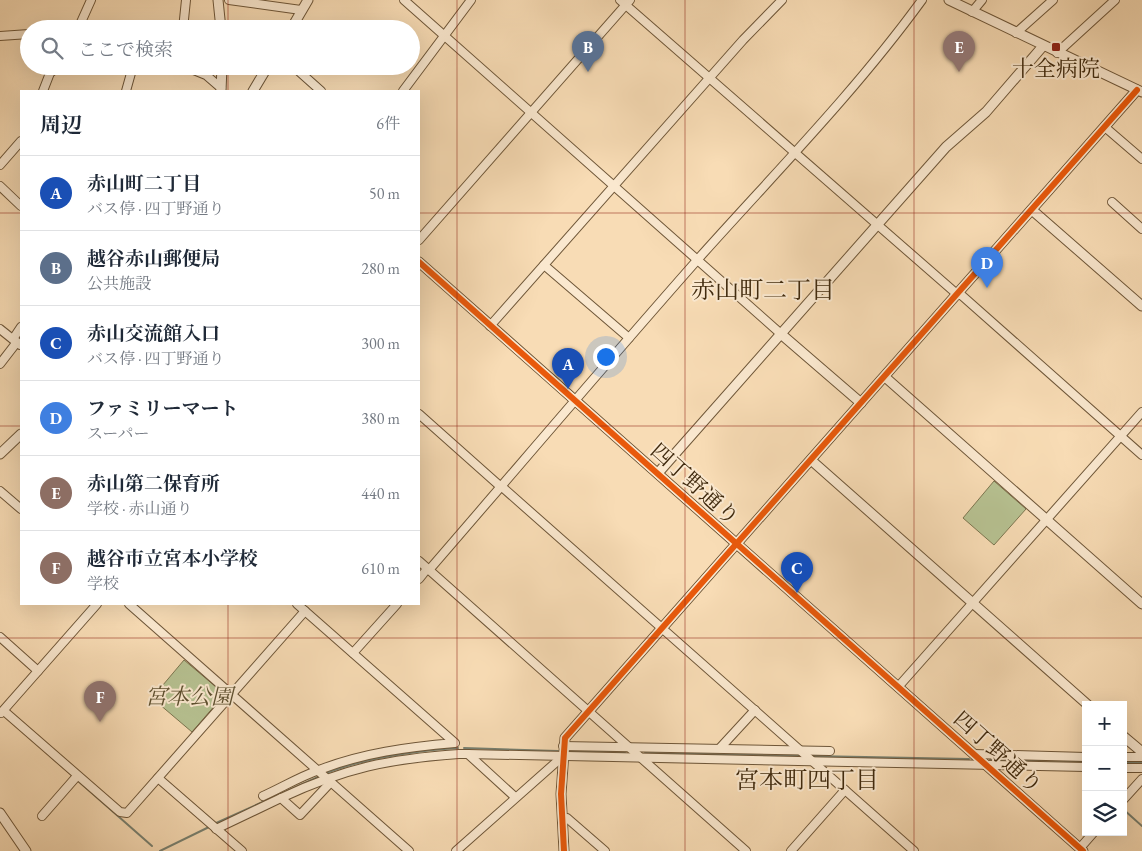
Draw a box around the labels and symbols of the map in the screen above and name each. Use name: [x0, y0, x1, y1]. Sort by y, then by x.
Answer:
pin: B: [572, 31, 604, 72]
pin: E: [943, 31, 975, 72]
marker: 十全病院: [1050, 41, 1062, 53]
place label: 十全病院: [1012, 54, 1100, 83]
pin: D: [971, 247, 1003, 288]
district label: 赤山町二丁目: [691, 274, 835, 305]
your location: [593, 344, 619, 370]
pin: A: [552, 348, 584, 389]
street label: 四丁野通り: [644, 436, 746, 532]
pin: C: [781, 552, 813, 593]
pin: F: [84, 681, 116, 722]
park label: 宮本公園: [145, 682, 236, 711]
street label: 四丁野通り: [947, 704, 1049, 800]
district label: 宮本町四丁目: [735, 764, 879, 795]

